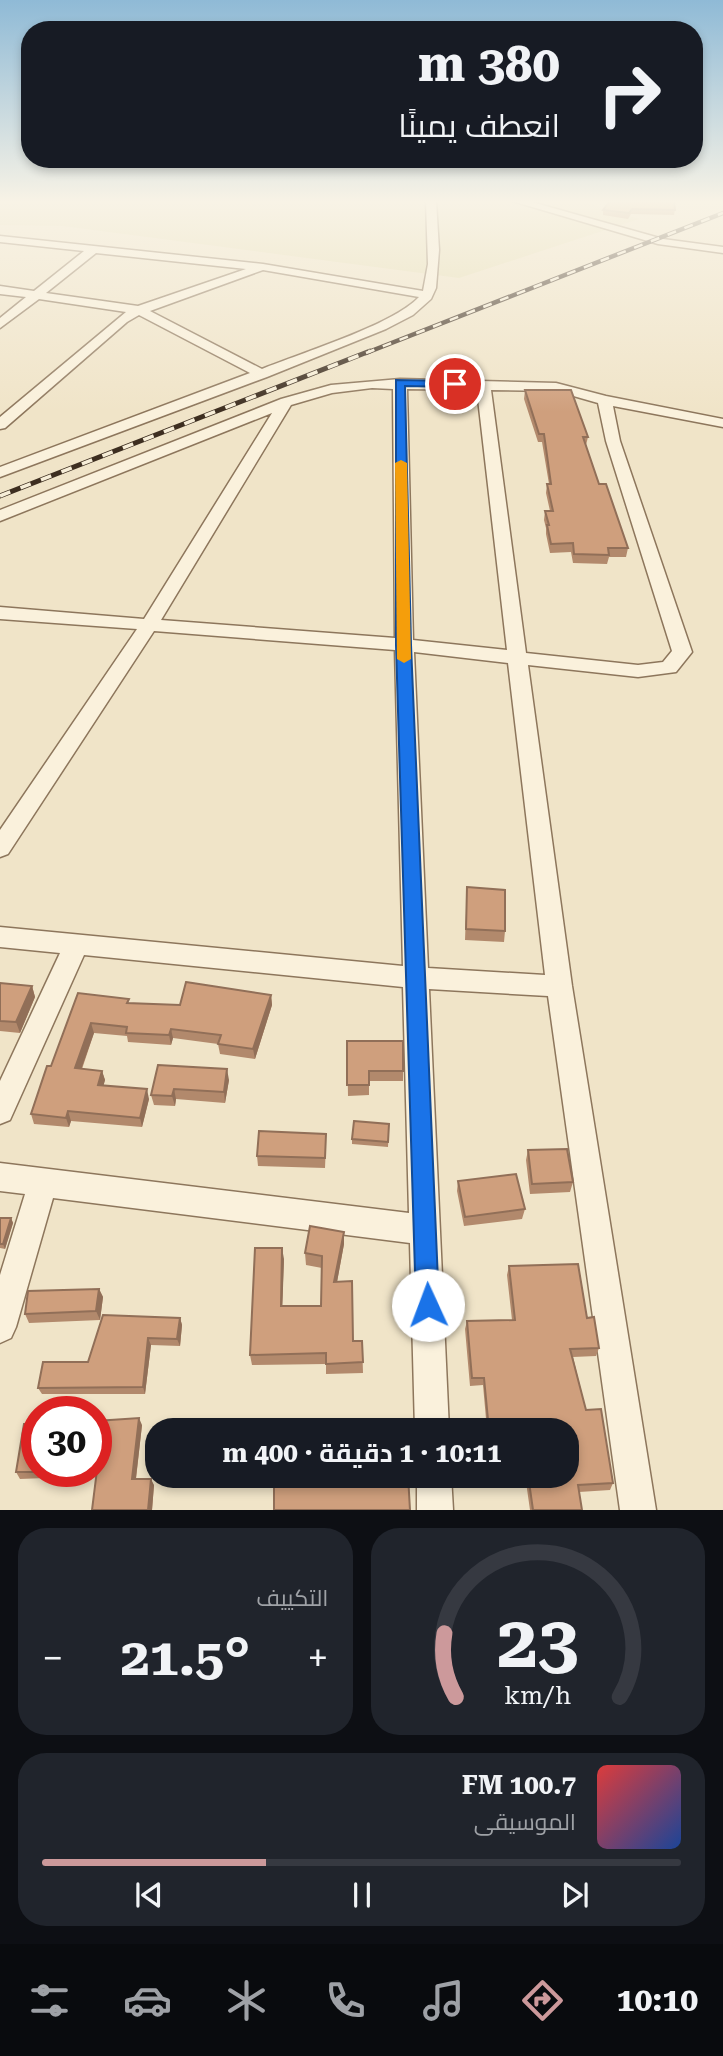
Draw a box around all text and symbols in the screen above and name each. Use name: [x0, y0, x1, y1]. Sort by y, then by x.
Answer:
text: 380 m: [418, 36, 560, 93]
icon: right: [584, 49, 675, 140]
text: انعطف يمينًا: [398, 107, 560, 145]
pin: [425, 354, 485, 414]
icon: arrive: [436, 365, 474, 403]
position arrow: [391, 1268, 465, 1342]
speed limit sign: 30: [21, 1396, 112, 1487]
text: 10:11 · 1 دقيقة · 400 m: [223, 1438, 501, 1468]
text: التكييف: [256, 1585, 329, 1612]
text: 23: [497, 1601, 579, 1686]
text: 21.5°: [120, 1627, 250, 1688]
text: −: [42, 1636, 63, 1680]
text: +: [307, 1636, 329, 1680]
text: km/h: [504, 1681, 571, 1710]
text: 100.7 FM: [462, 1770, 576, 1800]
text: الموسيقى: [474, 1809, 576, 1836]
icon: previous: [130, 1876, 168, 1914]
icon: pause: [343, 1876, 381, 1914]
icon: next: [556, 1876, 594, 1914]
icon: filters: [25, 1976, 74, 2025]
icon: car: [123, 1976, 172, 2025]
icon: climate: [222, 1976, 271, 2025]
icon: phone: [321, 1976, 370, 2025]
icon: music: [419, 1976, 468, 2025]
icon: directions: [518, 1976, 567, 2025]
text: 10:10: [617, 1981, 698, 2019]

